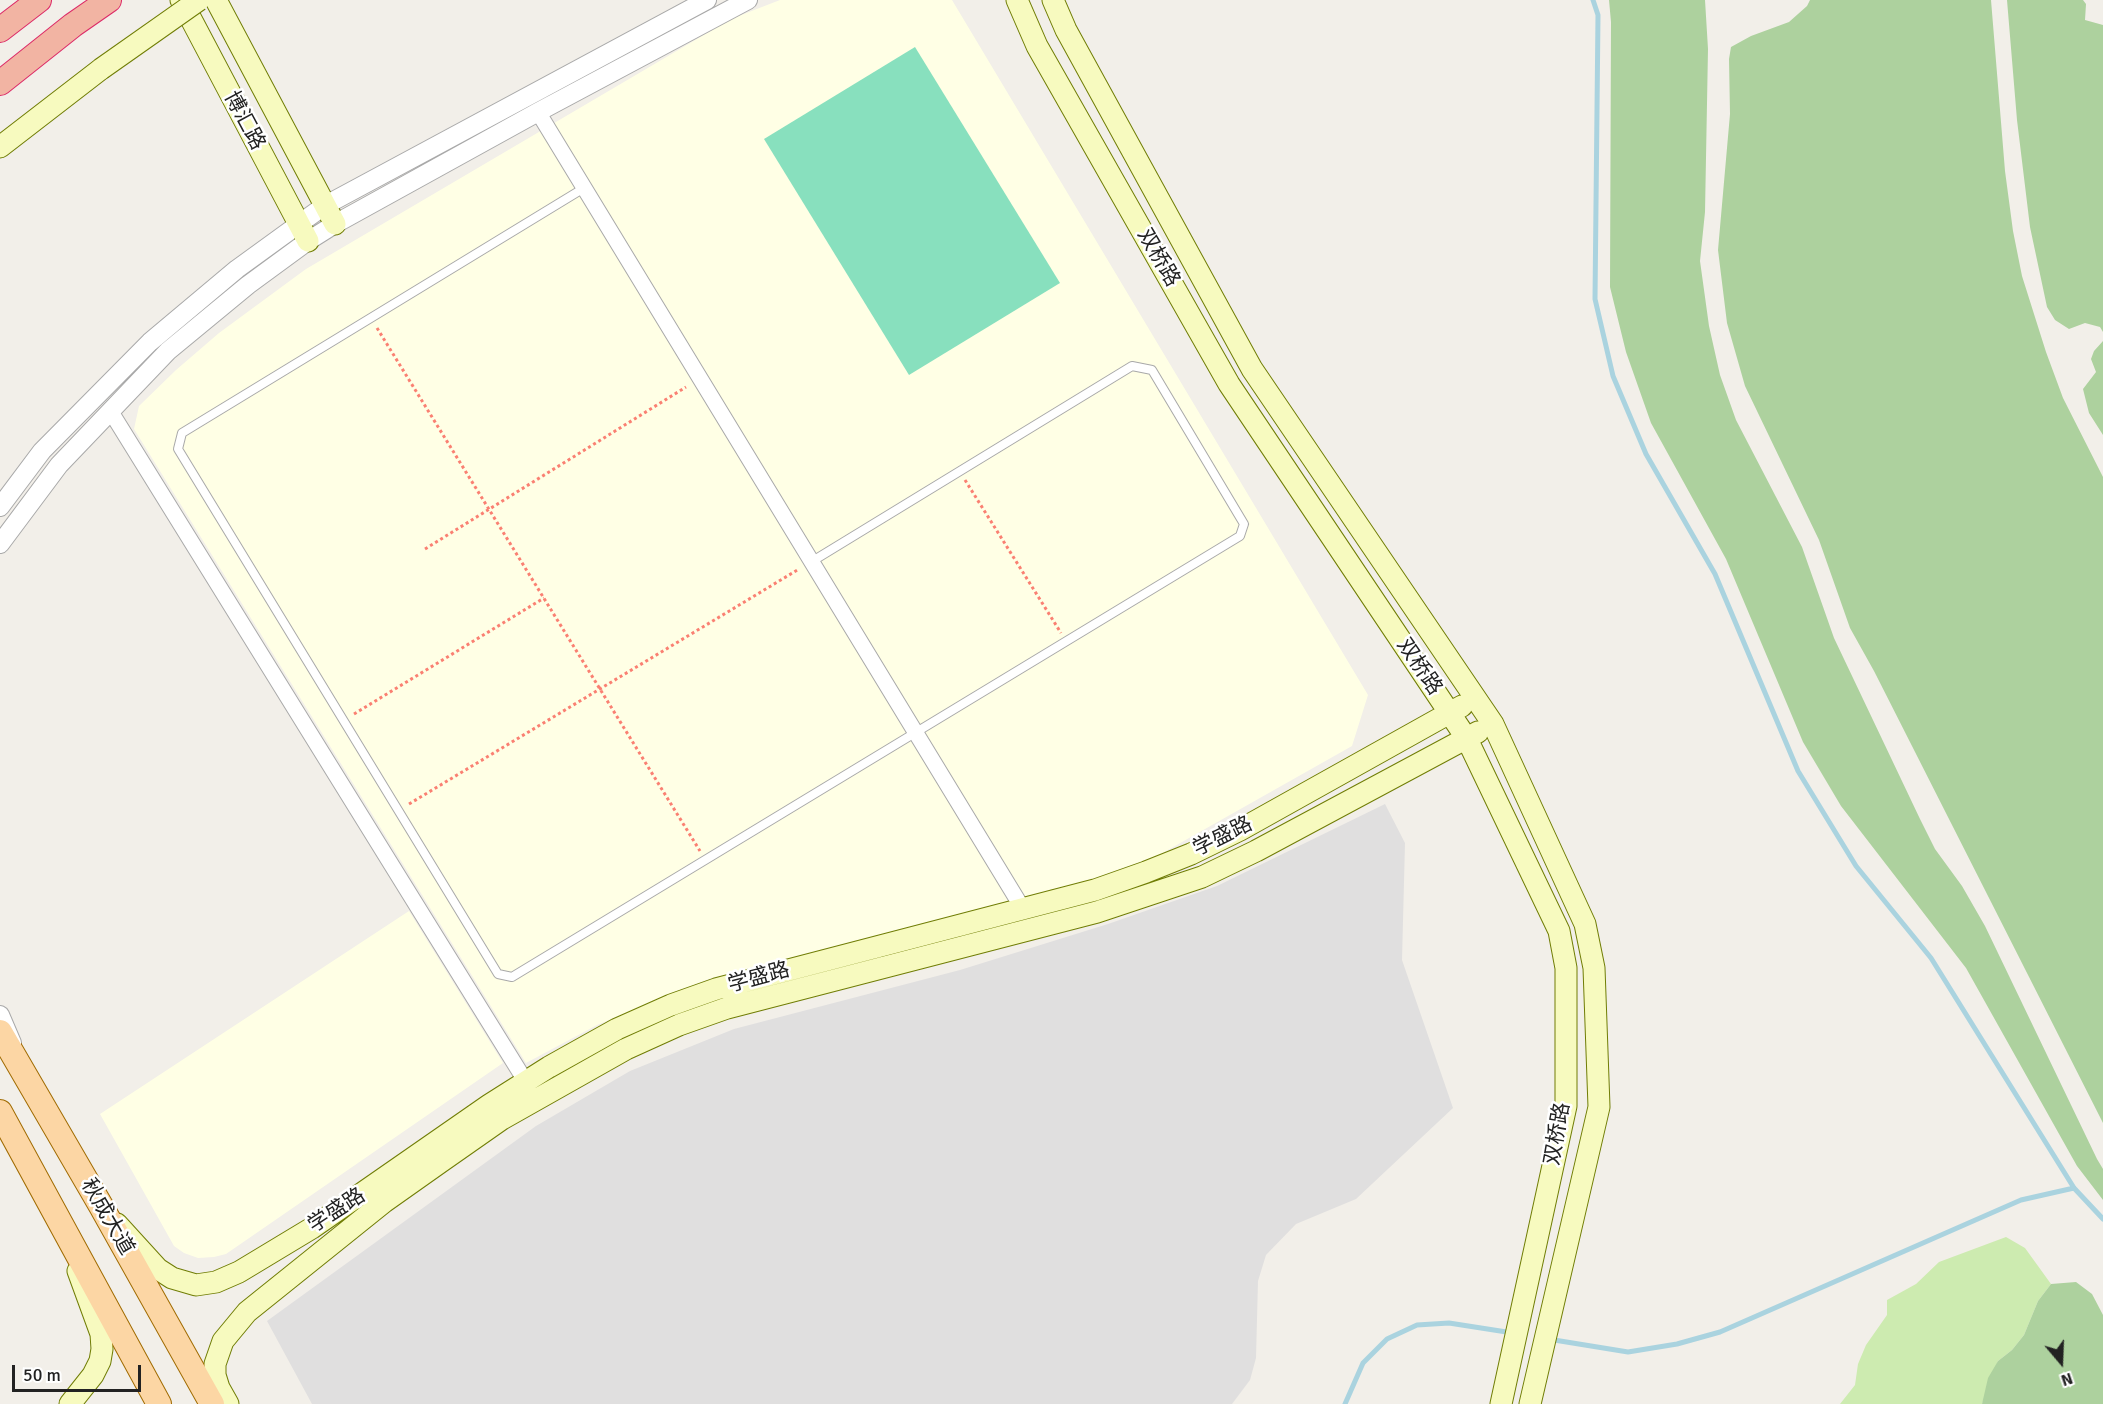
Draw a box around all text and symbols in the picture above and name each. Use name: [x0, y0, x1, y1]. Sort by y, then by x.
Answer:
street label: 博汇路: [218, 87, 270, 155]
street label: 双桥路: [1131, 224, 1185, 292]
street label: 双桥路: [1391, 634, 1447, 700]
street label: 学盛路: [1189, 812, 1257, 862]
street label: 学盛路: [725, 958, 793, 998]
street label: 双桥路: [1540, 1101, 1576, 1167]
street label: 秋成大道: [75, 1174, 139, 1260]
street label: 学盛路: [304, 1183, 370, 1239]
north arrow: [2031, 1332, 2091, 1392]
scale bar: [15, 1353, 144, 1391]
text: 50 m: [23, 1364, 61, 1386]
text: N: [2058, 1368, 2075, 1390]

